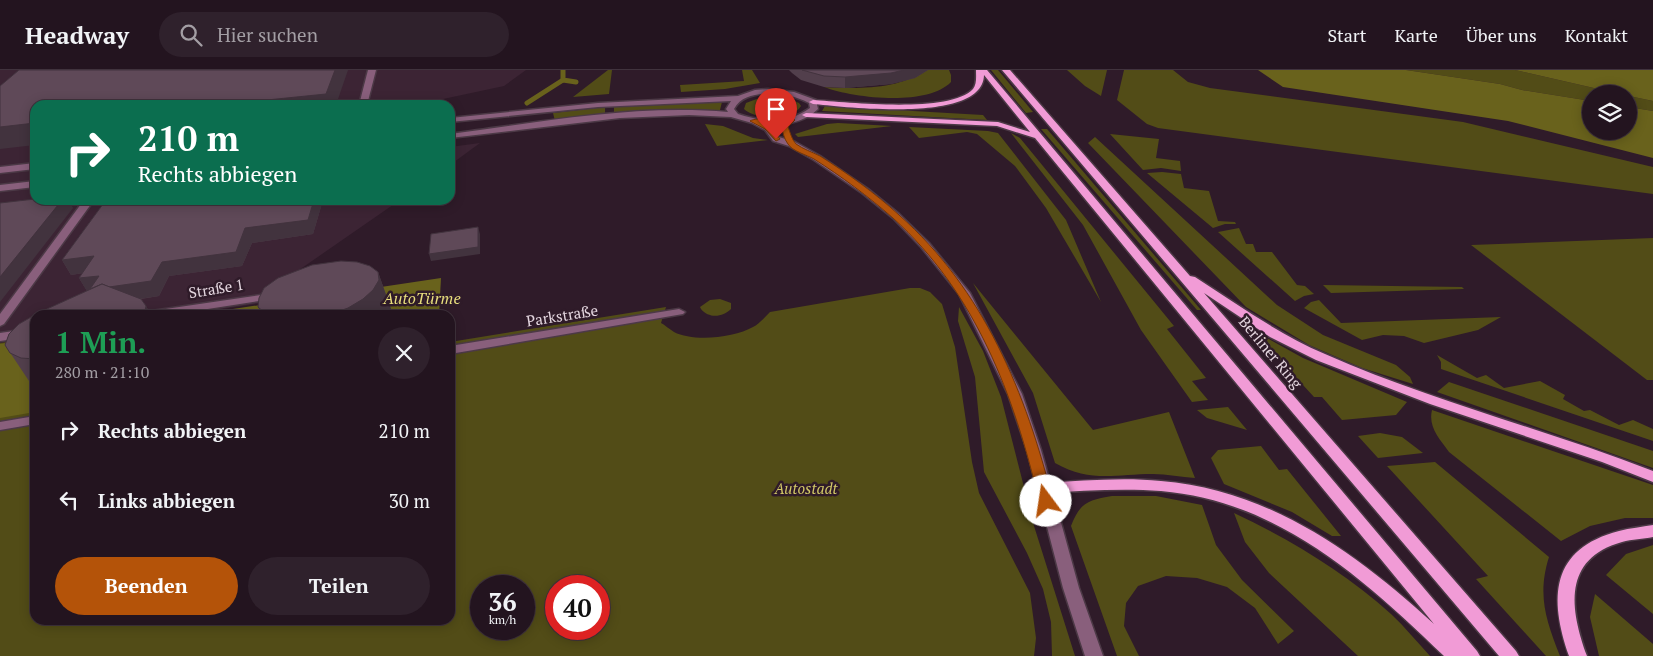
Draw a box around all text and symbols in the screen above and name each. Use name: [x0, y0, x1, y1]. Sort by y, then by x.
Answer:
search box: [159, 12, 509, 57]
text: Headway: [25, 19, 129, 51]
icon: search: [177, 21, 205, 49]
text: Hier suchen: [217, 22, 318, 47]
text: Start: [1327, 23, 1366, 47]
text: Karte: [1394, 23, 1438, 47]
text: Über uns: [1466, 23, 1537, 47]
text: Kontakt: [1565, 23, 1628, 47]
map controls: [1582, 85, 1637, 140]
button: layers: [1582, 85, 1637, 140]
pin: [755, 88, 797, 139]
icon: arrive: [762, 95, 790, 123]
text: 210 m: [138, 115, 239, 161]
icon: right: [55, 120, 120, 185]
text: Rechts abbiegen: [138, 159, 297, 188]
street label: Straße 1: [187, 274, 245, 302]
water label: AutoTürme: [382, 287, 461, 309]
street label: Parkstraße: [525, 299, 599, 331]
street label: Berliner Ring: [1235, 312, 1308, 393]
text: 1 Min.: [55, 322, 146, 362]
button: close: [378, 327, 430, 379]
text: 280 m · 21:10: [55, 361, 149, 383]
icon: right: [55, 416, 83, 444]
text: Rechts abbiegen: [98, 418, 246, 443]
text: 210 m: [379, 418, 430, 443]
position arrow: [1019, 474, 1071, 526]
park label: Autostadt: [773, 478, 838, 498]
icon: left: [55, 486, 83, 514]
text: Links abbiegen: [98, 488, 235, 513]
text: 30 m: [389, 488, 430, 513]
button: Beenden: [55, 557, 238, 615]
button: Teilen: [248, 557, 430, 615]
speed limit sign: 40: [545, 575, 610, 640]
text: 36: [488, 585, 517, 618]
text: km/h: [489, 612, 516, 627]

